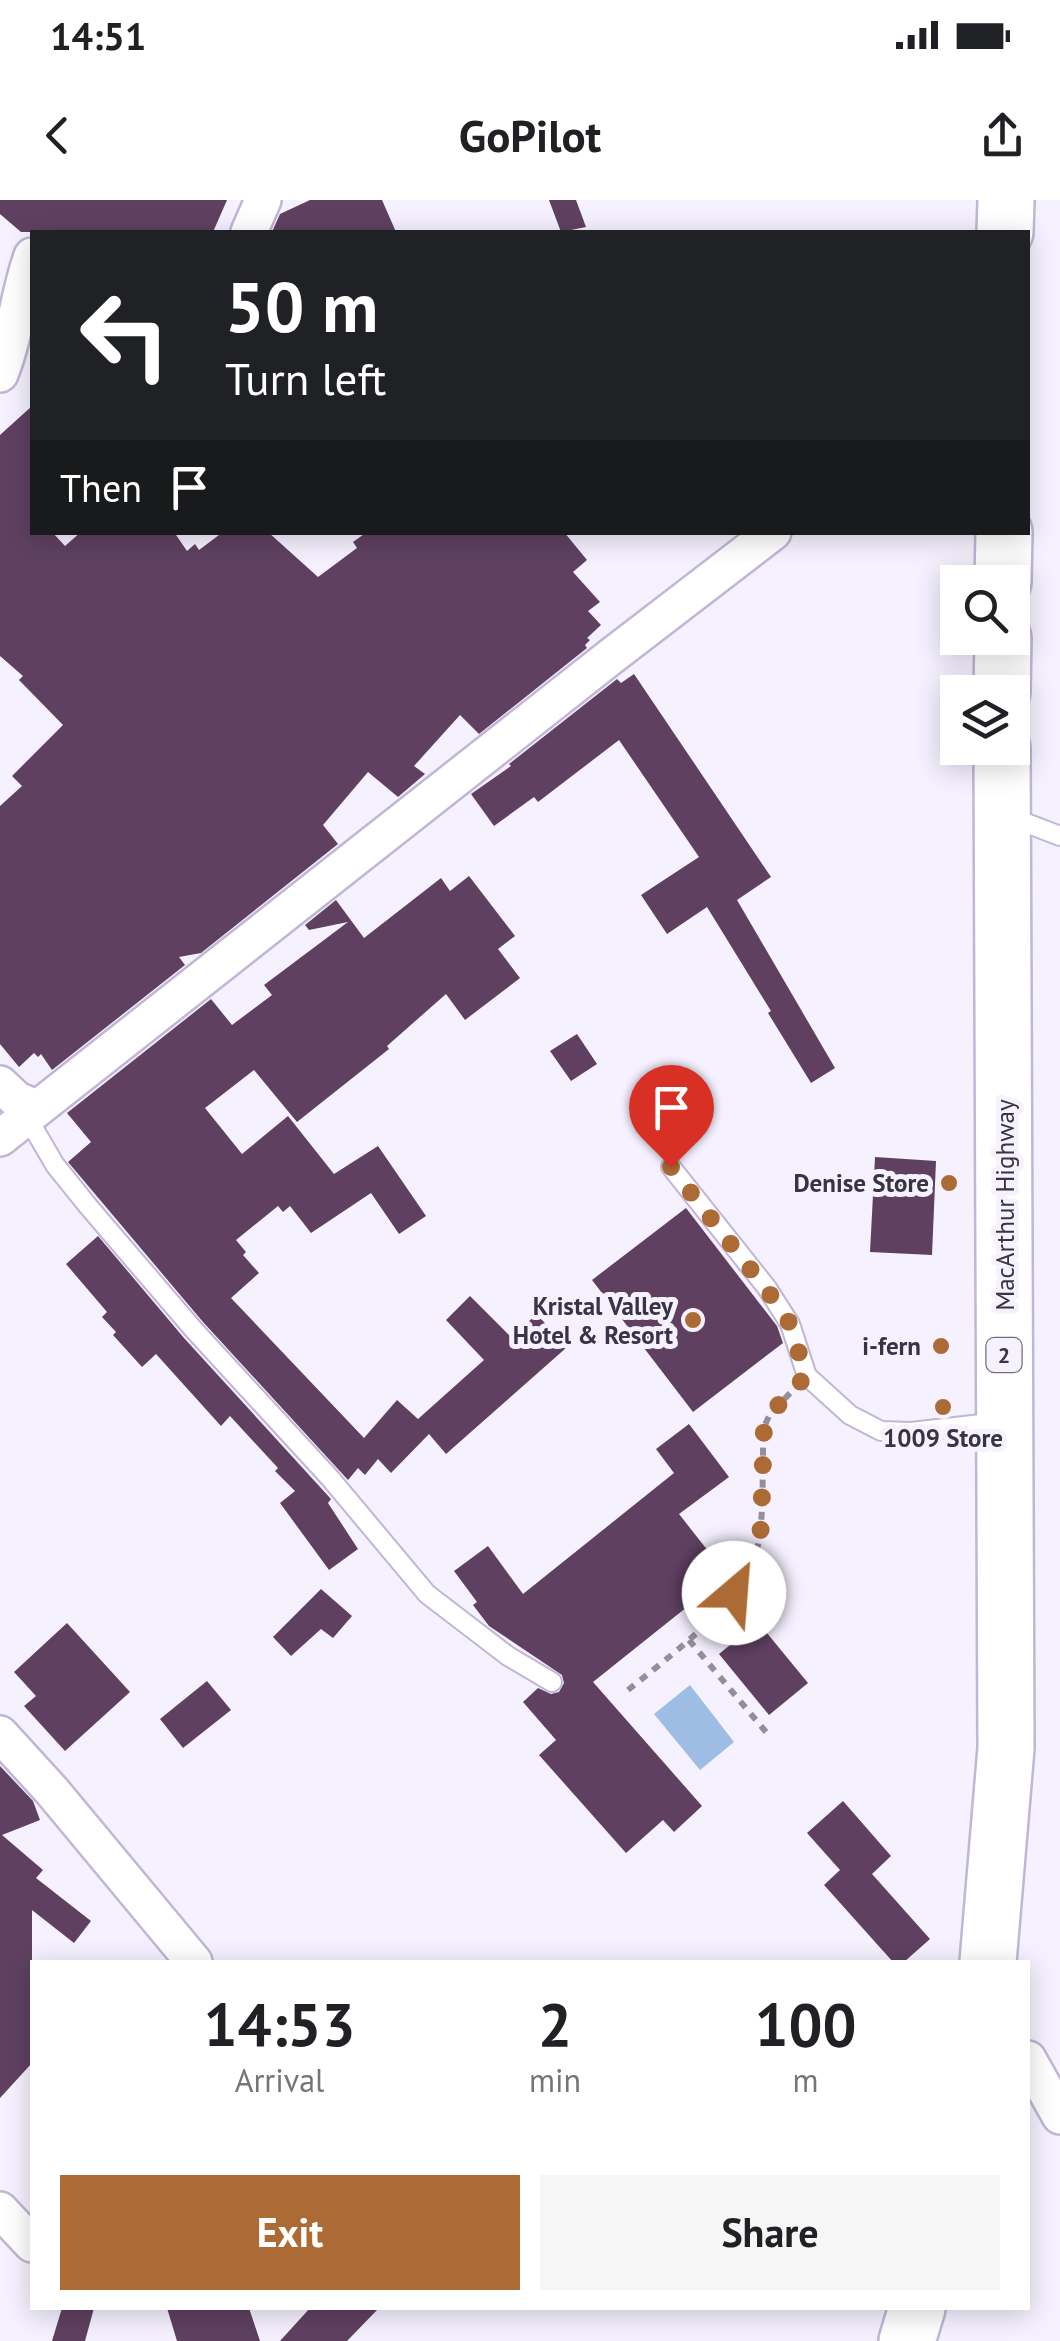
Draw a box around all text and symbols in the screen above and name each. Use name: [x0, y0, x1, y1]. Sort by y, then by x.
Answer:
text: 14:51: [50, 11, 146, 60]
text: GoPilot: [459, 106, 601, 164]
icon: back: [30, 108, 85, 163]
icon: share: [975, 108, 1030, 163]
text: 50 m: [225, 261, 378, 351]
icon: left: [60, 270, 190, 400]
text: Turn left: [225, 349, 386, 407]
icon: arrive: [162, 460, 217, 515]
text: Then: [60, 463, 142, 512]
map controls: [940, 565, 1030, 765]
button: search: [940, 565, 1030, 655]
button: layers: [940, 675, 1030, 765]
pin: [629, 1065, 714, 1168]
icon: arrive: [644, 1080, 699, 1135]
street label: MacArthur Highway: [989, 1099, 1021, 1311]
place label: Denise Store: [793, 1167, 929, 1199]
marker: Denise Store: [938, 1172, 960, 1194]
place label: Kristal Valley Hotel & Resort: [513, 1290, 674, 1351]
marker: Kristal Valley Hotel & Resort: [682, 1309, 704, 1331]
place label: i-fern: [862, 1330, 921, 1362]
marker: i-fern: [930, 1335, 952, 1357]
road number: 2: [986, 1338, 1022, 1372]
marker: 1009 Store: [932, 1396, 954, 1418]
place label: 1009 Store: [883, 1422, 1003, 1454]
position arrow: [682, 1541, 786, 1645]
text: 14:53: [203, 1985, 356, 2063]
text: 2: [538, 1985, 572, 2063]
text: 100: [755, 1985, 857, 2063]
text: Arrival: [235, 2059, 324, 2101]
text: min: [529, 2059, 581, 2101]
text: m: [793, 2059, 819, 2101]
button: Exit: [60, 2175, 520, 2290]
button: Share: [540, 2175, 1000, 2290]

